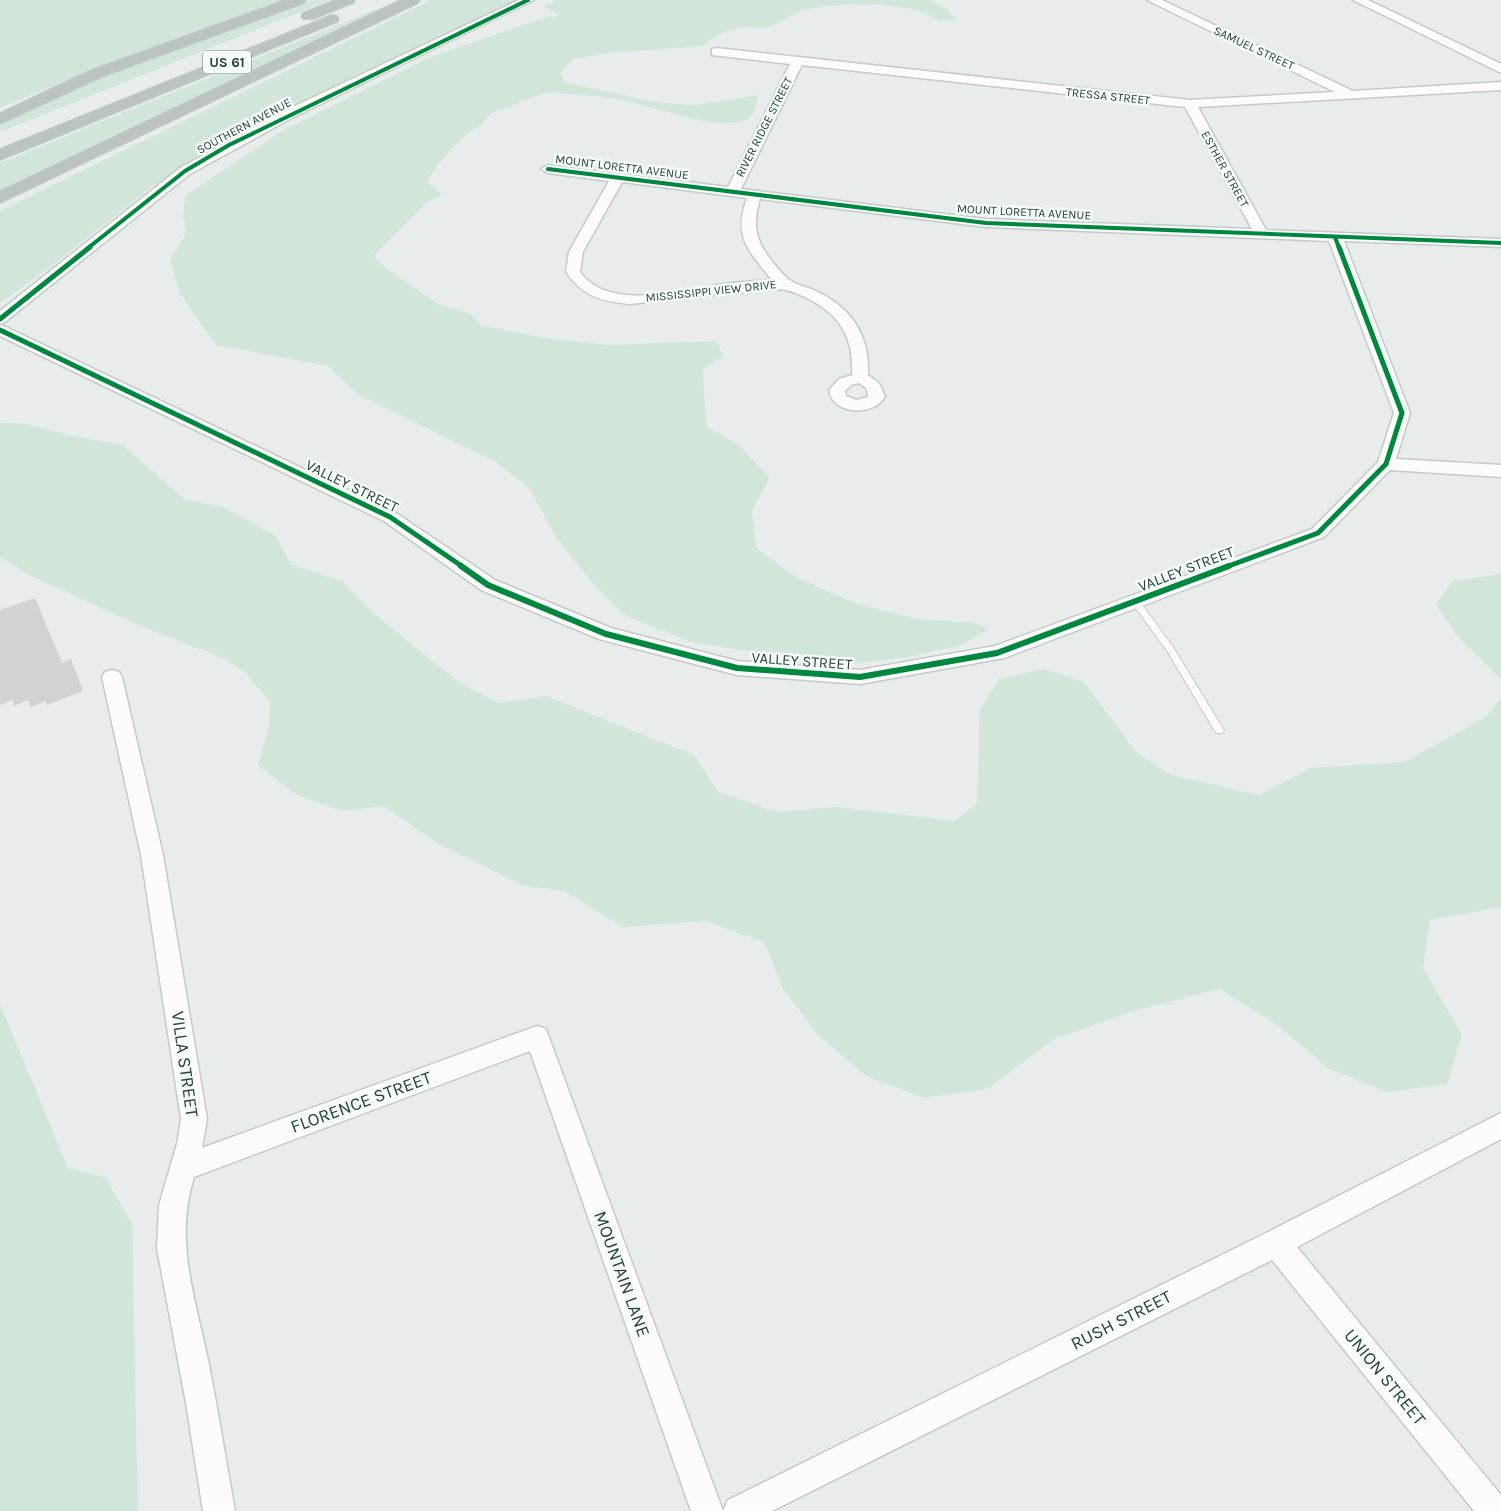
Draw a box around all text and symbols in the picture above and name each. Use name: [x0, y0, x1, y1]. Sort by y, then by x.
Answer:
street label: SAMUEL STREET: [1211, 23, 1297, 73]
road number: US 61: [203, 51, 251, 74]
street label: RIVER RIDGE STREET: [733, 75, 795, 179]
street label: TRESSA STREET: [1065, 85, 1151, 107]
street label: SOUTHERN AVENUE: [194, 95, 294, 157]
street label: ESTHER STREET: [1198, 128, 1252, 210]
street label: MOUNT LORETTA AVENUE: [554, 152, 690, 182]
street label: MOUNT LORETTA AVENUE: [957, 201, 1091, 223]
street label: MISSISSIPPI VIEW DRIVE: [645, 277, 777, 305]
street label: VALLEY STREET: [303, 456, 402, 516]
street label: VALLEY STREET: [1136, 542, 1237, 595]
street label: VALLEY STREET: [751, 649, 853, 674]
street label: VILLA STREET: [167, 1010, 203, 1118]
street label: FLORENCE STREET: [287, 1066, 435, 1138]
street label: MOUNTAIN LANE: [589, 1208, 655, 1340]
street label: RUSH STREET: [1067, 1285, 1175, 1355]
street label: UNION STREET: [1339, 1324, 1431, 1430]

